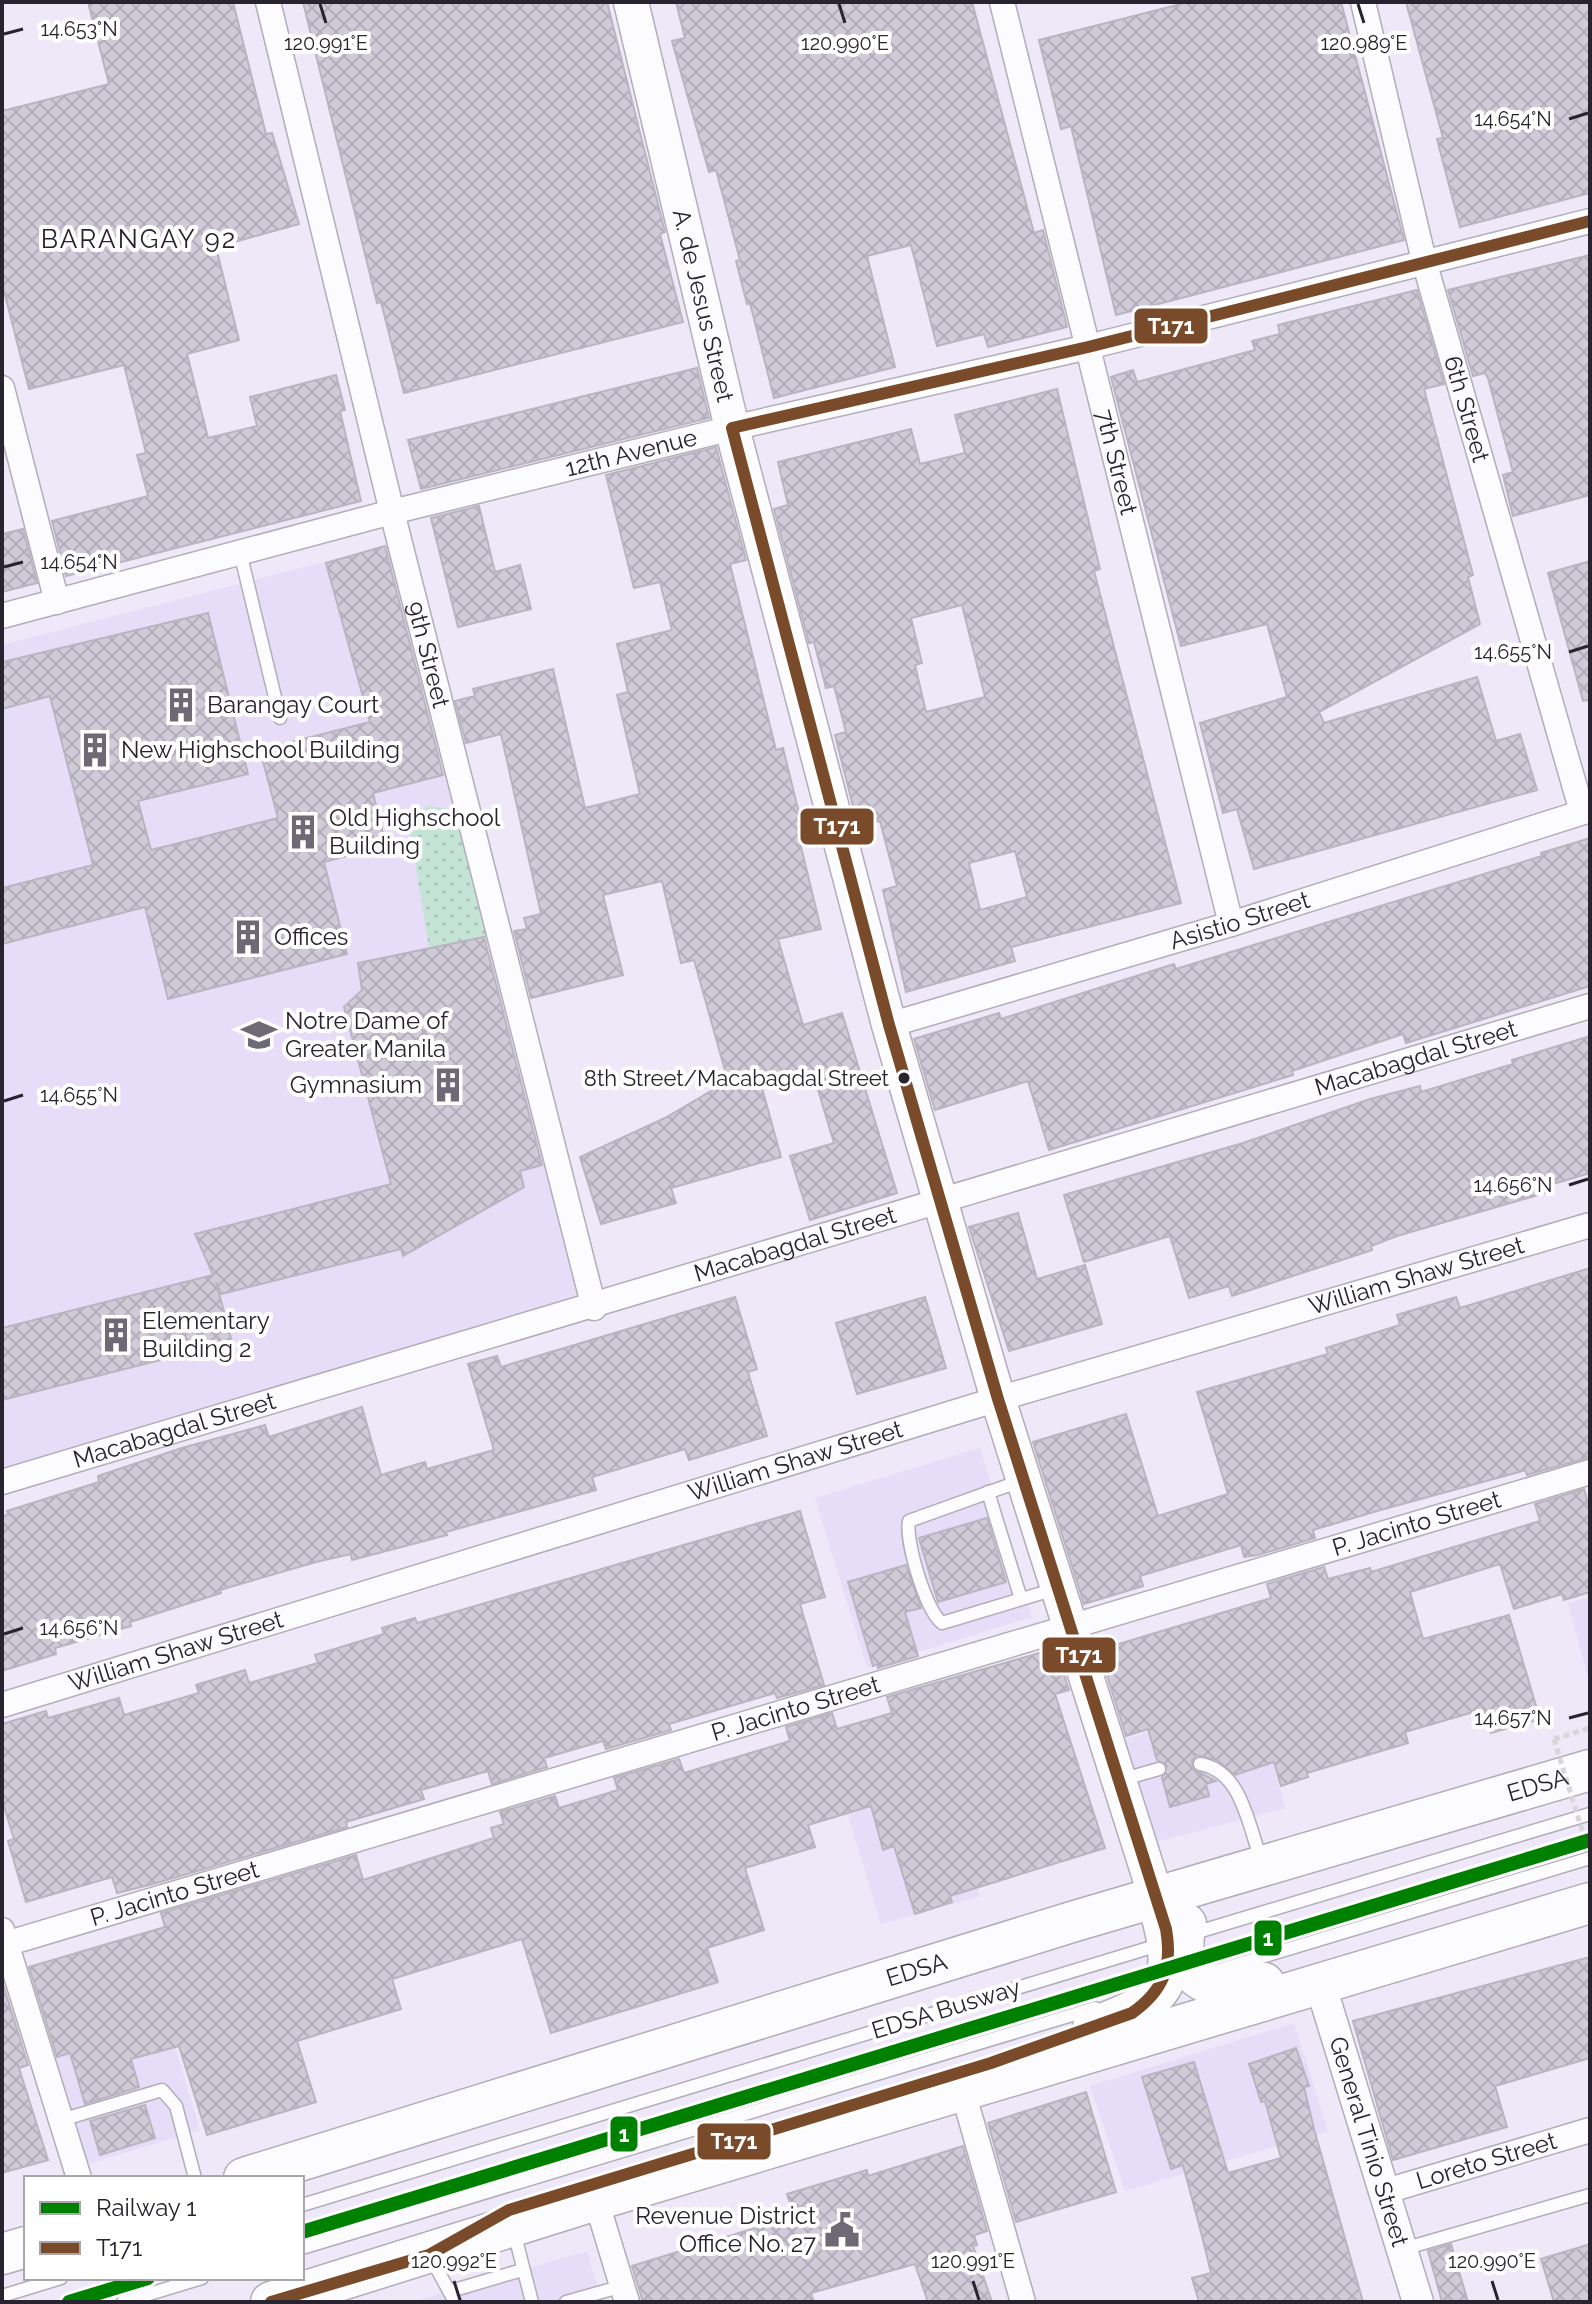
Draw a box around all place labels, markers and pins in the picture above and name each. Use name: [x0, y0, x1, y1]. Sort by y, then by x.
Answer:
building icon: Barangay Court: [162, 686, 200, 724]
place label: Barangay Court: [207, 690, 379, 719]
building icon: New Highschool Building: [76, 731, 114, 769]
place label: New Highschool Building: [121, 735, 400, 764]
place label: Old Highschool Building: [329, 803, 501, 860]
building icon: Old Highschool Building: [284, 813, 322, 851]
building icon: Offices: [229, 918, 267, 956]
place label: Offices: [274, 922, 348, 951]
place label: Notre Dame of Greater Manila: [285, 1006, 449, 1063]
school or university icon: Notre Dame of Greater Manila: [240, 1016, 278, 1054]
place label: 8th Street/Macabagdal Street: [584, 1065, 890, 1091]
building icon: Gymnasium: [429, 1066, 467, 1104]
place label: Gymnasium: [290, 1070, 422, 1099]
marker: 8th Street/Macabagdal Street: [896, 1070, 912, 1086]
place label: Elementary Building 2: [142, 1306, 270, 1363]
building icon: Elementary Building 2: [97, 1316, 135, 1354]
place label: Revenue District Office No. 27: [635, 2201, 816, 2258]
public building icon: Revenue District Office No. 27: [823, 2211, 861, 2249]

